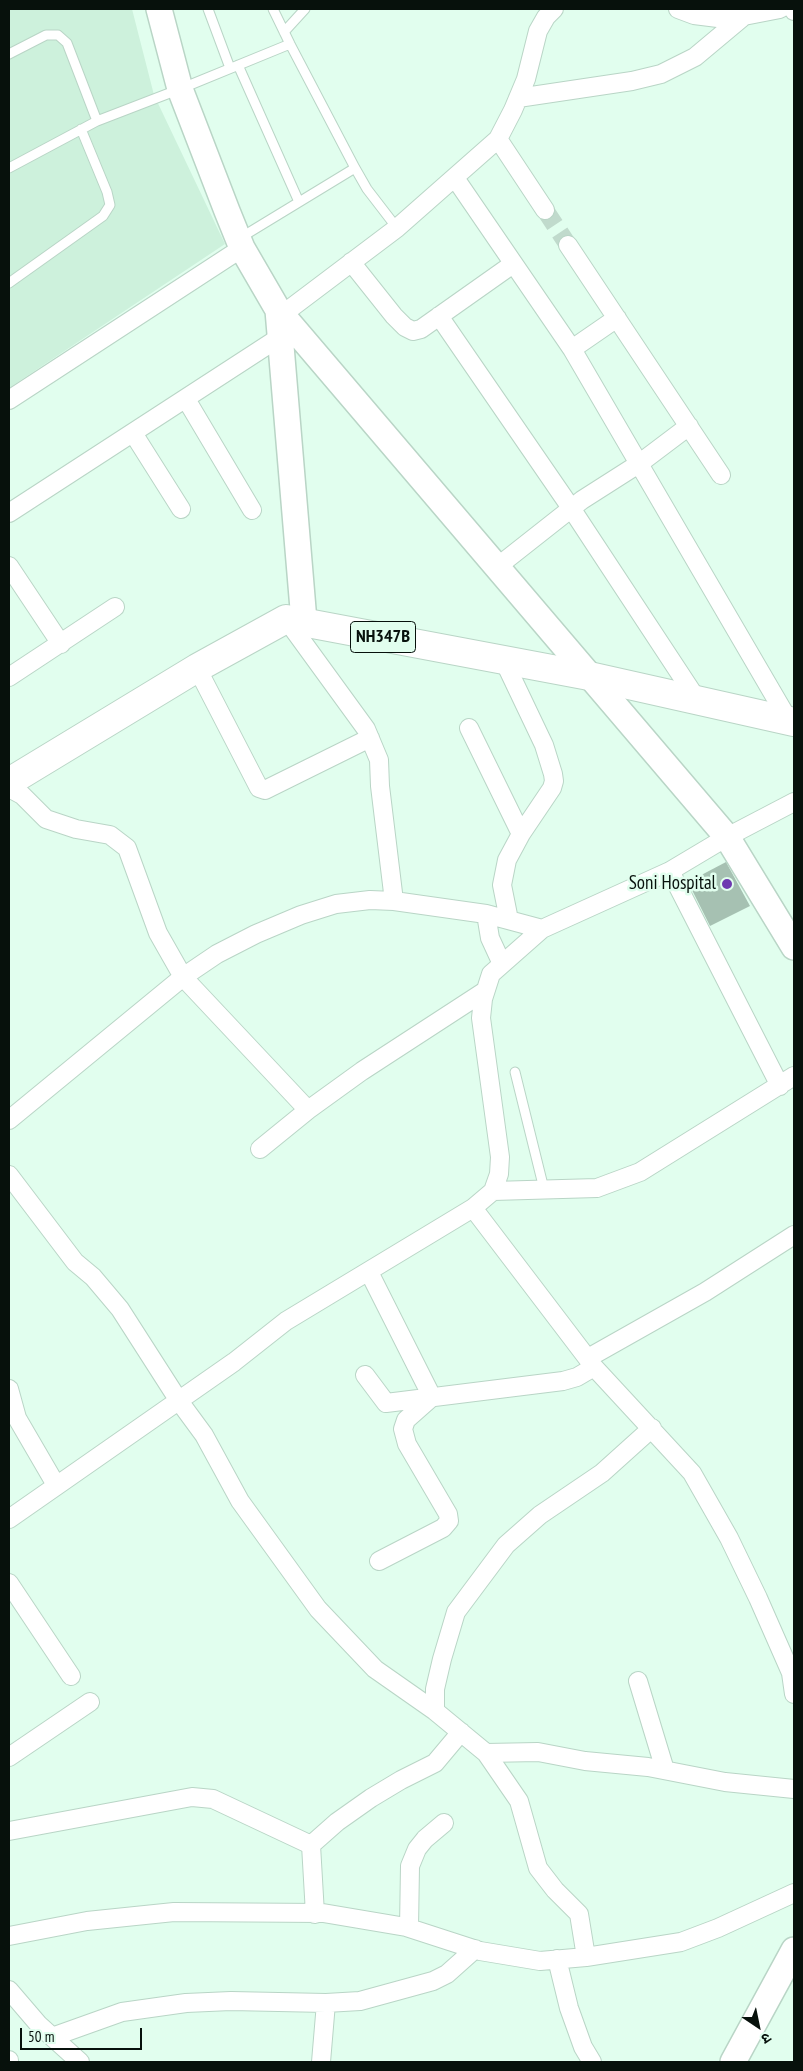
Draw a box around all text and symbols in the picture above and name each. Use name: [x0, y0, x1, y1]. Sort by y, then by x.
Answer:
road number: NH347B: [350, 622, 416, 652]
place label: Soni Hospital: [629, 873, 716, 895]
marker: Soni Hospital: [720, 877, 734, 891]
north arrow: [733, 2001, 783, 2051]
scale bar: [22, 2018, 145, 2050]
text: 50 m: [28, 2027, 54, 2046]
text: उ: [758, 2029, 775, 2048]

